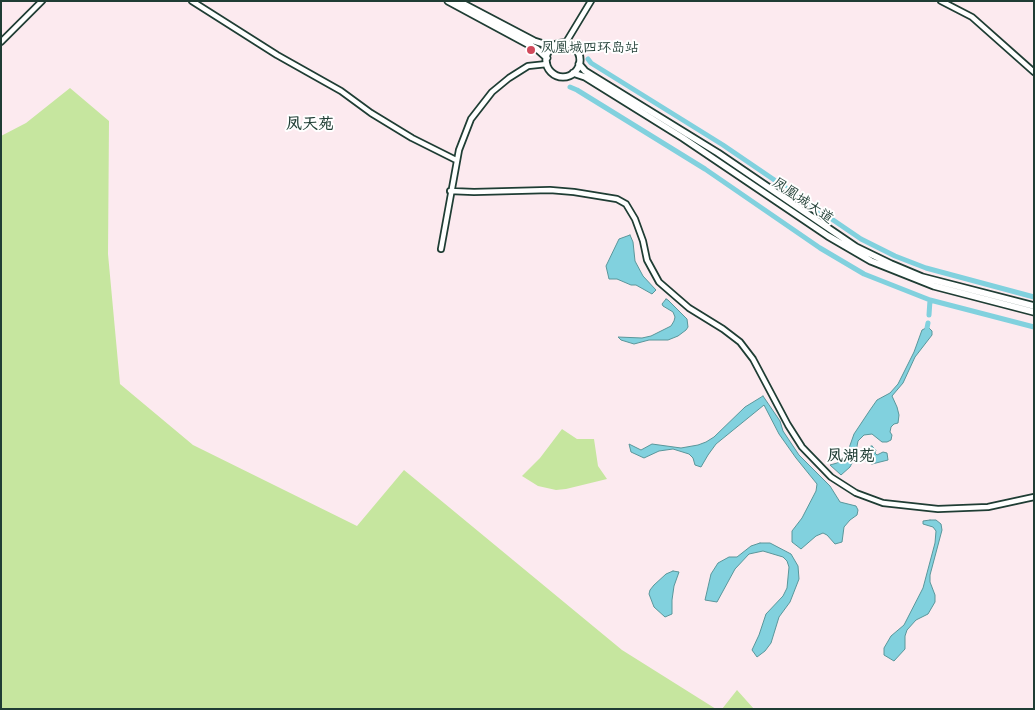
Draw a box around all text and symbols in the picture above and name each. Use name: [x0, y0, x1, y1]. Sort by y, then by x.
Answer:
place label: 凤凰城四环岛站: [541, 42, 639, 58]
marker: 凤凰城四环岛站: [525, 44, 537, 56]
district label: 凤天苑: [286, 116, 334, 136]
street label: 凤凰城大道: [768, 175, 836, 229]
district label: 凤湖苑: [827, 448, 875, 468]

